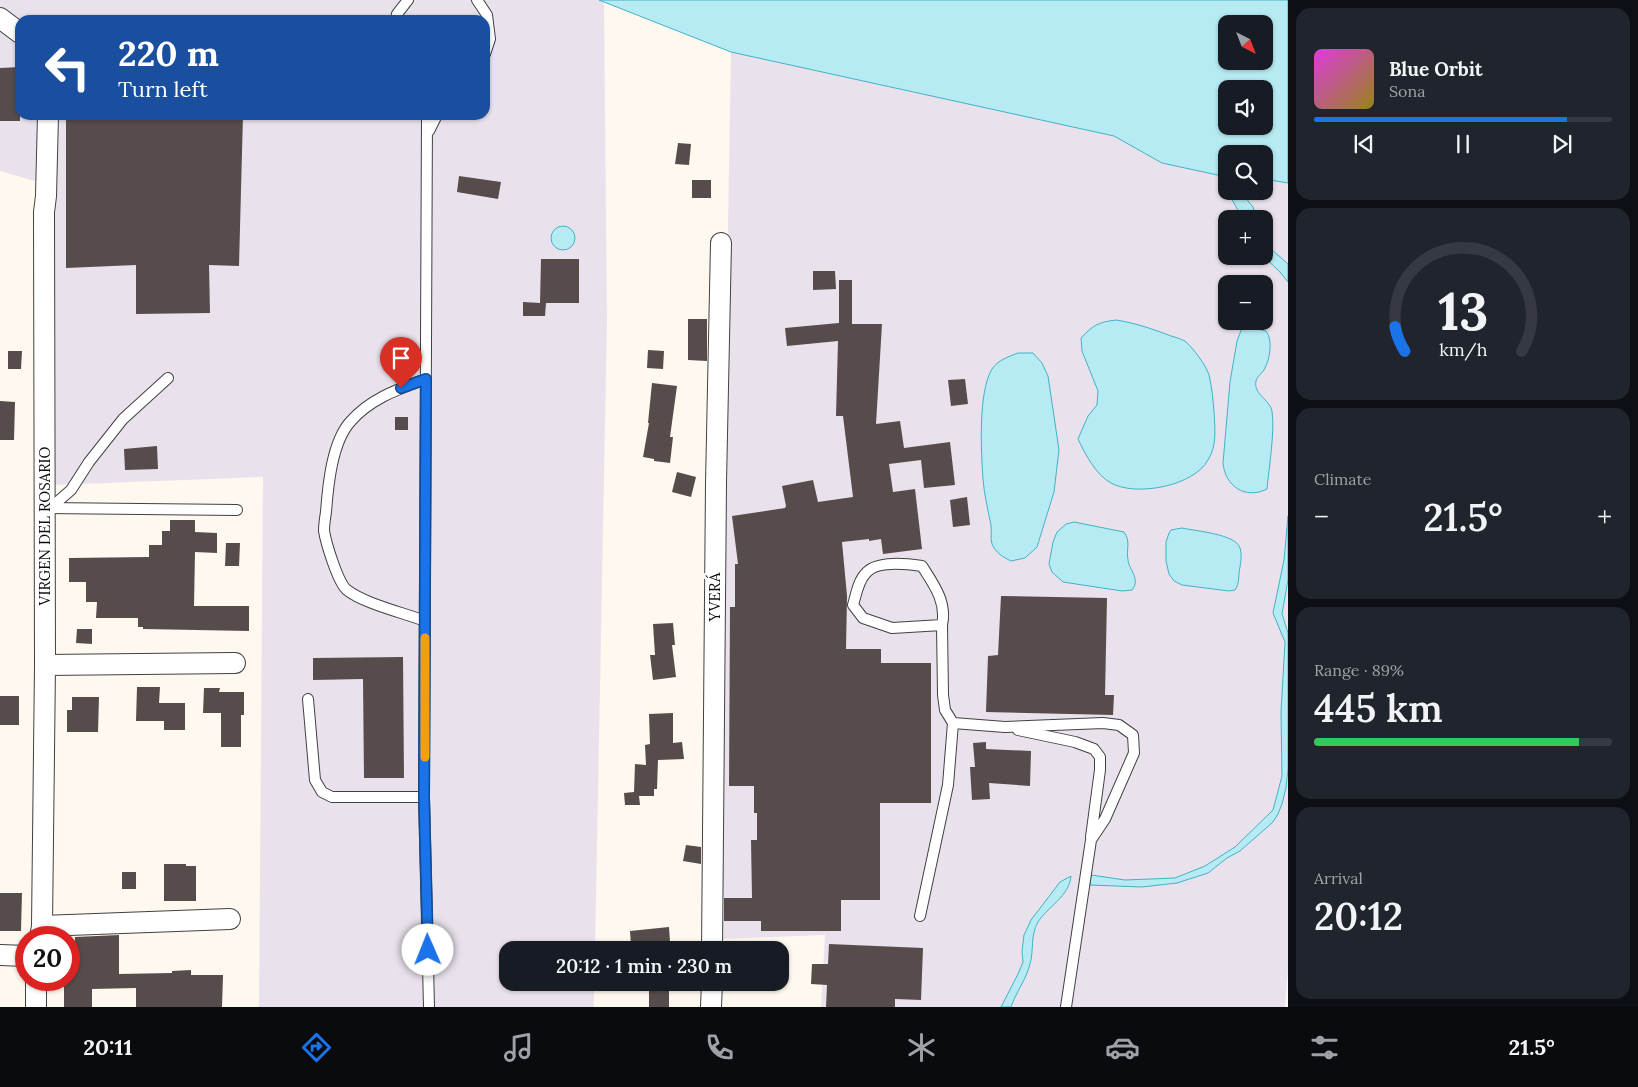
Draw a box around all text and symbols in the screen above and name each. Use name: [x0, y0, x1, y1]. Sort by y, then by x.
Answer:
north arrow: [1218, 15, 1272, 70]
map controls: [1218, 15, 1273, 330]
text: 220 m: [118, 31, 219, 76]
icon: left: [35, 35, 100, 100]
text: Blue Orbit: [1389, 57, 1483, 81]
text: Turn left: [118, 75, 208, 103]
button: sound: [1218, 80, 1273, 135]
text: Sona: [1389, 81, 1425, 101]
icon: previous: [1350, 130, 1378, 158]
icon: pause: [1449, 130, 1477, 158]
icon: next: [1548, 130, 1576, 158]
button: search: [1218, 145, 1273, 200]
button: +: [1218, 210, 1273, 265]
button: −: [1218, 275, 1273, 330]
text: 13: [1438, 278, 1488, 344]
pin: [380, 337, 422, 388]
text: km/h: [1439, 338, 1487, 361]
icon: arrive: [387, 344, 415, 372]
street label: VIRGEN DEL ROSARIO: [35, 447, 54, 606]
text: Climate: [1314, 469, 1371, 489]
text: 21.5°: [1423, 493, 1503, 541]
text: −: [1314, 499, 1329, 535]
text: +: [1597, 499, 1612, 535]
street label: YVERÁ: [705, 572, 724, 623]
text: Range · 89%: [1314, 660, 1404, 680]
text: 445 km: [1314, 684, 1443, 732]
text: Arrival: [1314, 868, 1363, 888]
text: 20:12: [1314, 892, 1403, 940]
position arrow: [401, 923, 453, 975]
speed limit sign: 20: [15, 926, 80, 991]
text: 20:12 · 1 min · 230 m: [556, 954, 732, 978]
icon: directions: [299, 1030, 334, 1065]
icon: music: [501, 1030, 536, 1065]
icon: phone: [702, 1030, 737, 1065]
icon: climate: [904, 1030, 939, 1065]
icon: car: [1105, 1030, 1140, 1065]
icon: filters: [1307, 1030, 1342, 1065]
text: 20:11: [83, 1033, 132, 1061]
text: 21.5°: [1509, 1033, 1555, 1061]

